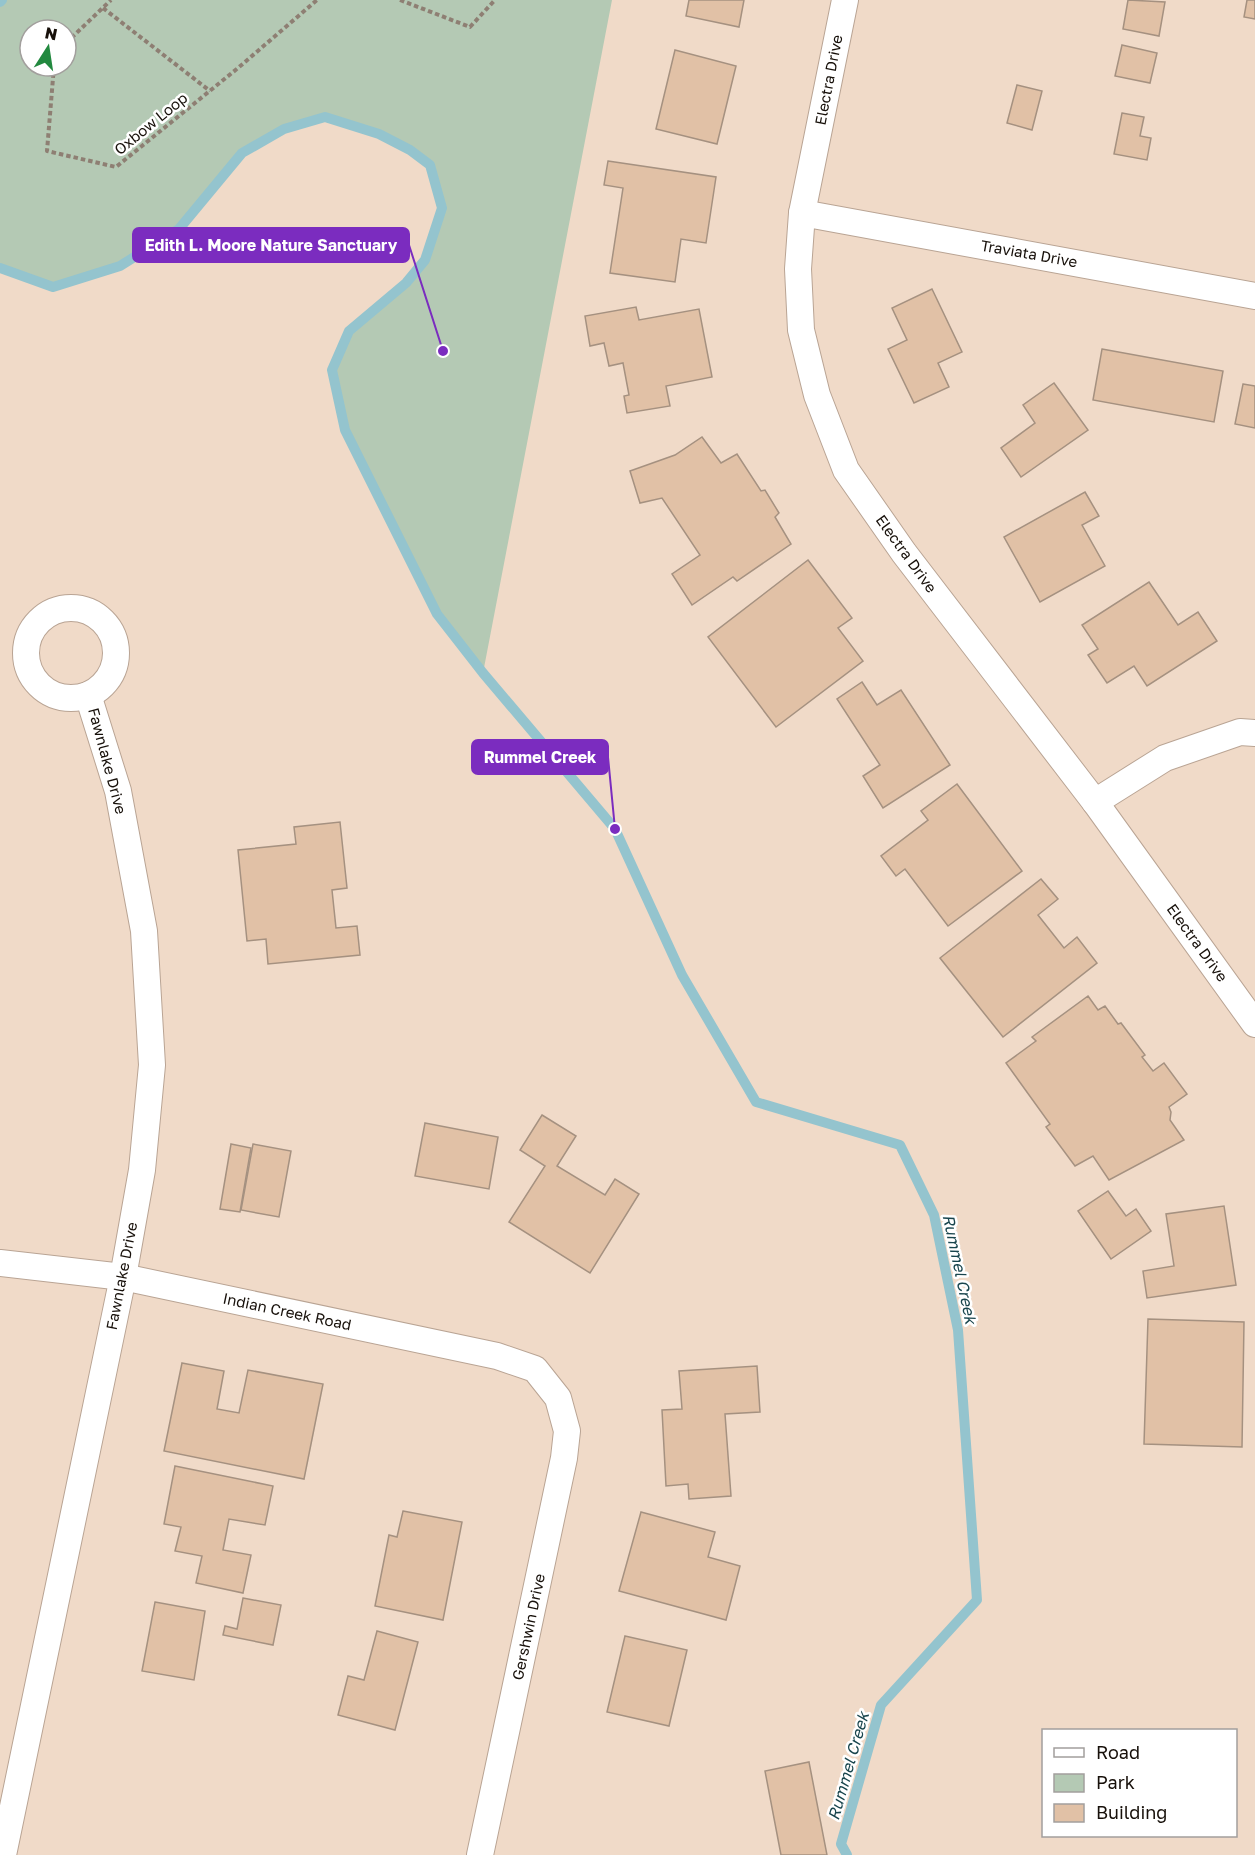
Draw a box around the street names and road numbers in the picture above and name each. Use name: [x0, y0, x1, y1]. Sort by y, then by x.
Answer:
street label: Electra Drive: [810, 33, 846, 127]
street label: Oxbow Loop: [110, 88, 191, 158]
street label: Traviata Drive: [979, 236, 1079, 270]
street label: Electra Drive: [873, 511, 941, 596]
street label: Fawnlake Drive: [85, 706, 131, 816]
street label: Electra Drive: [1164, 900, 1232, 985]
street label: Fawnlake Drive: [102, 1220, 140, 1331]
street label: Indian Creek Road: [221, 1289, 353, 1333]
street label: Gershwin Drive: [508, 1572, 548, 1682]

